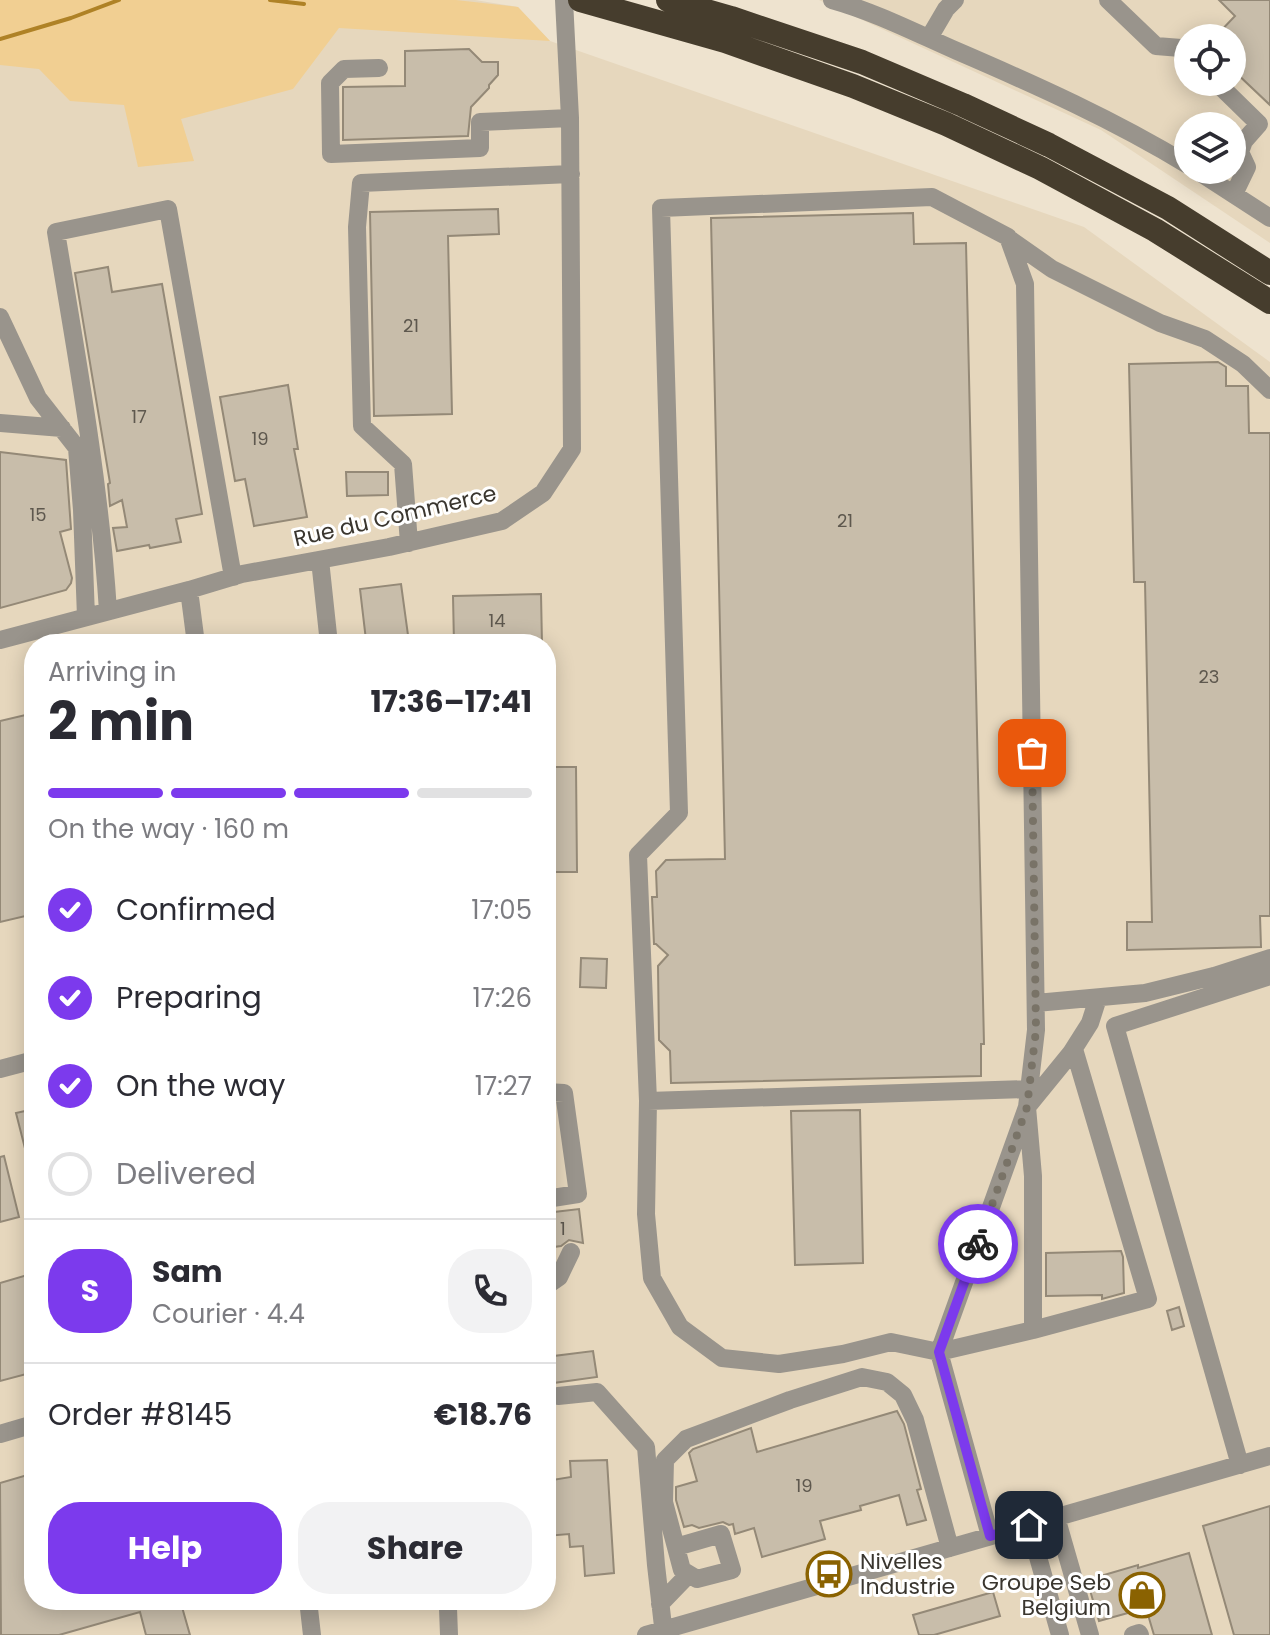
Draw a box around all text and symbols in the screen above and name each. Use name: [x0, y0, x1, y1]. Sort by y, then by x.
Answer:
map controls: [1174, 24, 1246, 184]
button: locate: [1174, 24, 1246, 96]
button: layers: [1174, 112, 1246, 184]
house number: 21: [403, 313, 419, 338]
house number: 17: [131, 404, 147, 429]
house number: 19: [251, 426, 269, 451]
street label: Rue du Commerce: [291, 478, 499, 554]
house number: 15: [29, 502, 47, 527]
house number: 21: [837, 508, 853, 533]
house number: 14: [488, 608, 506, 633]
text: Arriving in: [48, 654, 177, 690]
house number: 23: [1199, 664, 1219, 689]
text: 17:36–17:41: [371, 680, 532, 723]
text: 2 min: [48, 685, 194, 758]
pin: [998, 719, 1066, 787]
icon: bag: [1010, 731, 1054, 775]
text: On the way · 160 m: [48, 811, 289, 847]
icon: check: [48, 888, 92, 932]
text: Confirmed: [116, 888, 276, 931]
text: 17:05: [471, 892, 532, 928]
icon: check: [48, 976, 92, 1020]
text: Preparing: [116, 976, 262, 1019]
text: 17:26: [472, 980, 532, 1016]
icon: check: [48, 1064, 92, 1108]
text: On the way: [116, 1064, 285, 1107]
text: 17:27: [475, 1068, 532, 1104]
text: Delivered: [116, 1152, 256, 1195]
courier: [938, 1204, 1018, 1284]
house number: 1: [560, 1216, 566, 1241]
icon: bike: [956, 1222, 1000, 1266]
button: phone: [448, 1249, 532, 1333]
text: Sam: [152, 1250, 223, 1293]
text: S: [81, 1269, 99, 1312]
text: Courier · 4.4: [152, 1296, 305, 1332]
text: Order #8145: [48, 1393, 232, 1436]
text: €18.76: [434, 1393, 532, 1436]
house number: 19: [795, 1473, 813, 1498]
pin: [995, 1491, 1063, 1559]
button: Help: [48, 1502, 282, 1594]
button: Share: [298, 1502, 532, 1594]
icon: home: [1007, 1503, 1051, 1547]
place label: Nivelles Industrie: [860, 1546, 955, 1602]
bus stop icon: Nivelles Industrie: [805, 1550, 853, 1598]
place label: Groupe Seb Belgium: [982, 1567, 1111, 1623]
shop icon: Groupe Seb Belgium: [1118, 1571, 1166, 1619]

